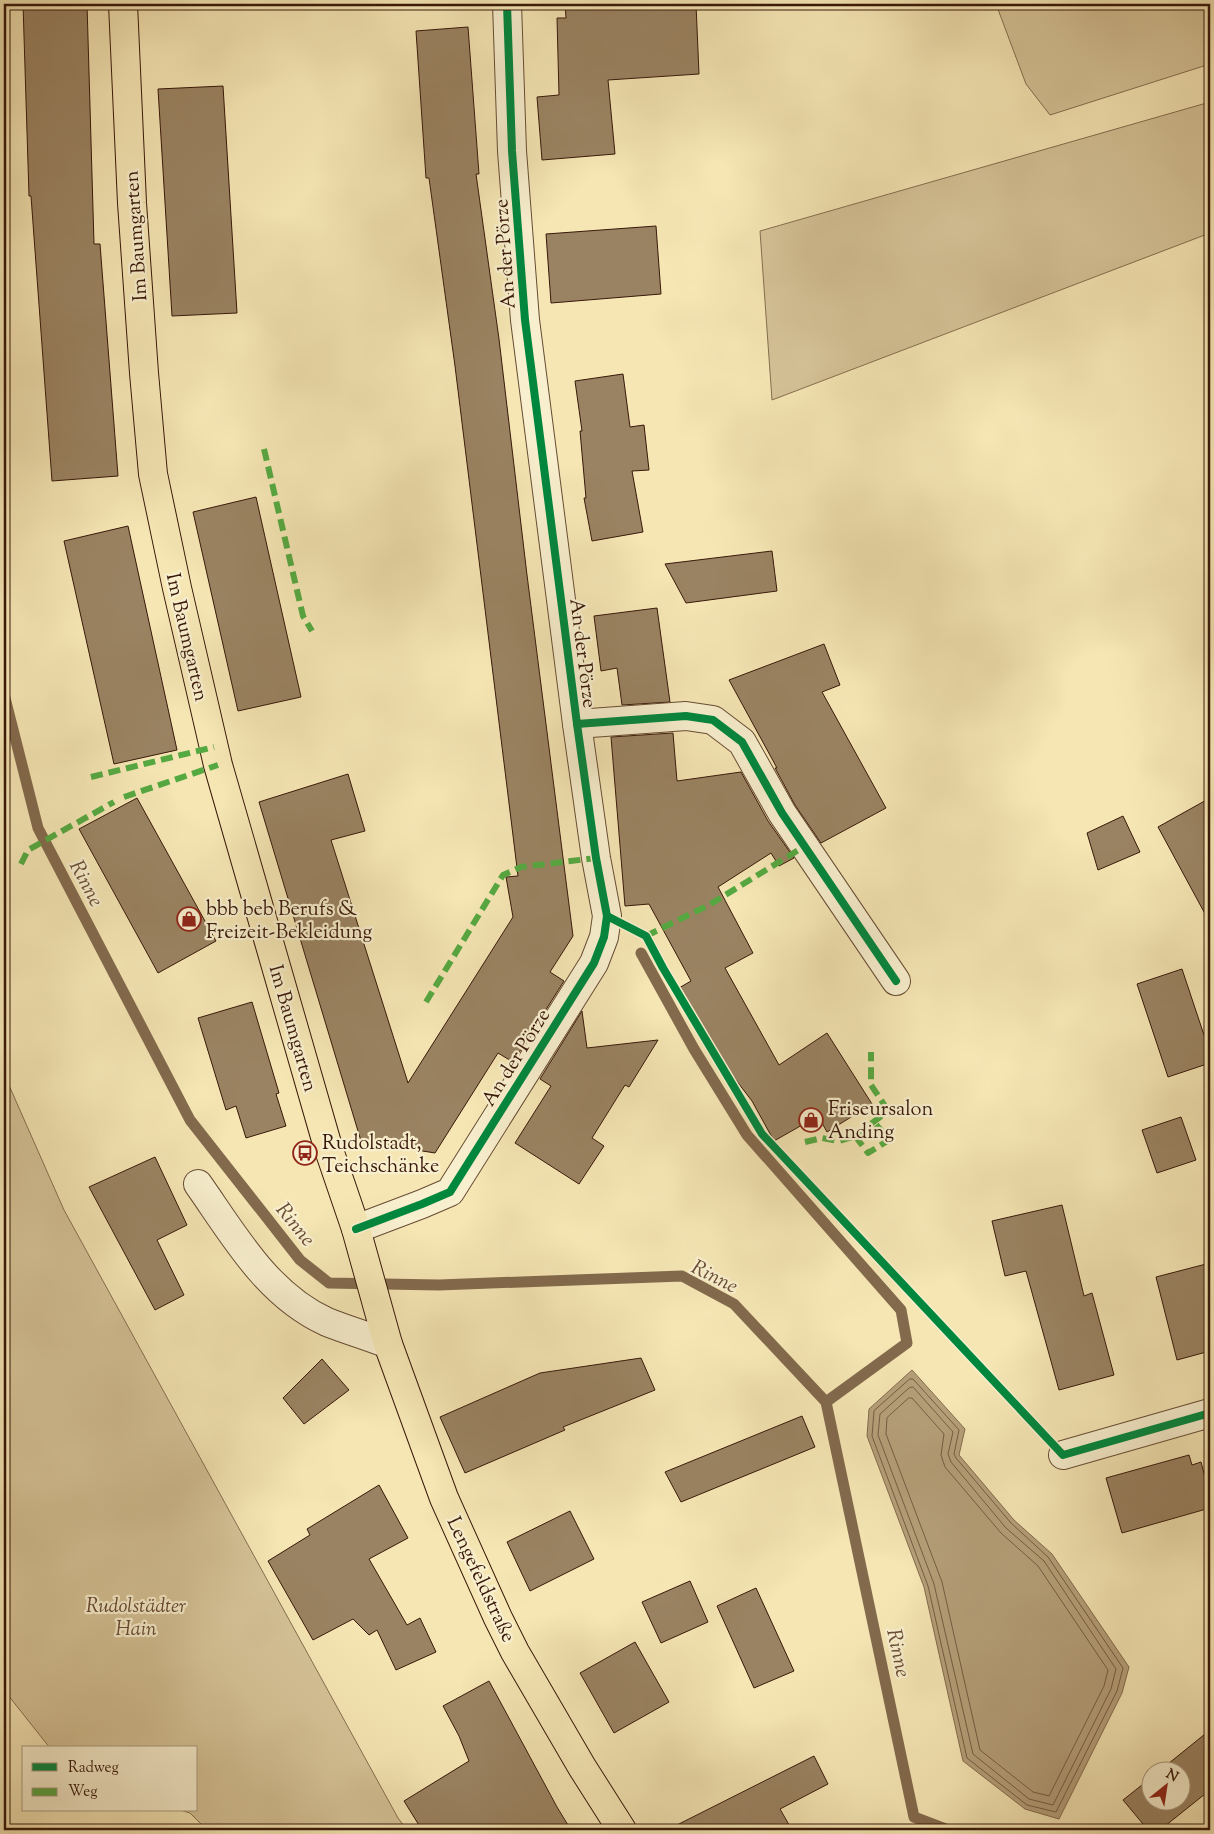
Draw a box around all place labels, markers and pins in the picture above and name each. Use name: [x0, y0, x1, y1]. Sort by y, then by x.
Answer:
place label: bbb beb Berufs & Freizeit-Bekleidung: [206, 896, 373, 948]
shop icon: bbb beb Berufs & Freizeit-Bekleidung: [176, 906, 202, 932]
place label: Friseursalon Anding: [828, 1096, 934, 1148]
shop icon: Friseursalon Anding: [798, 1107, 824, 1133]
place label: Rudolstadt, Teichschänke: [322, 1130, 439, 1182]
bus stop icon: Rudolstadt, Teichschänke: [292, 1140, 318, 1166]

